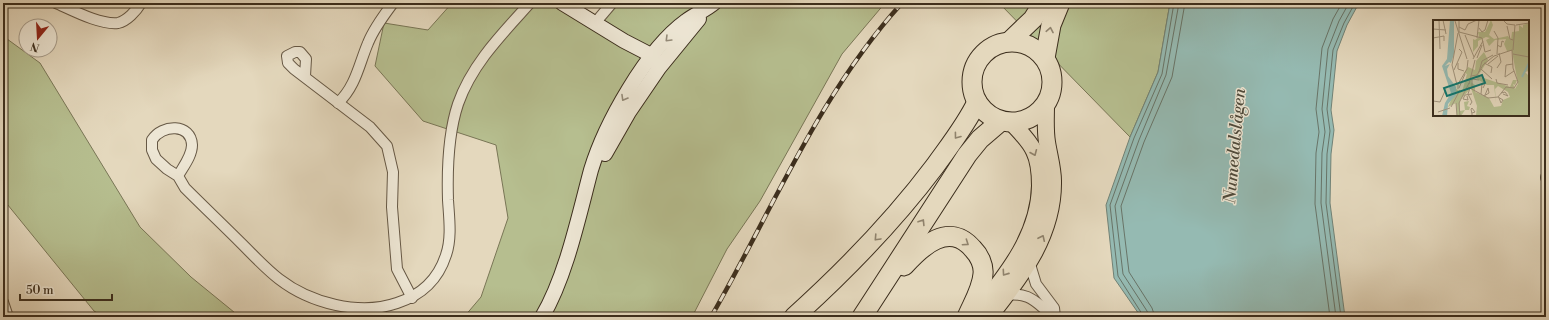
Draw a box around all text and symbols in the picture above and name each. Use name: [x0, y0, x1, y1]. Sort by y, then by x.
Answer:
north arrow: [18, 18, 58, 58]
inset map: [1433, 20, 1529, 116]
one-way arrow: [1045, 27, 1054, 33]
one-way arrow: [665, 34, 673, 42]
text: N: [29, 38, 42, 55]
water label: Numedalslågen: [1219, 87, 1251, 206]
one-way arrow: [621, 94, 628, 101]
one-way arrow: [955, 131, 962, 138]
one-way arrow: [1030, 149, 1038, 156]
one-way arrow: [917, 220, 924, 227]
one-way arrow: [875, 233, 882, 240]
one-way arrow: [1037, 235, 1045, 242]
one-way arrow: [961, 238, 968, 245]
one-way arrow: [1003, 269, 1010, 276]
scale bar: [20, 276, 112, 302]
text: 50 m: [26, 283, 54, 298]

